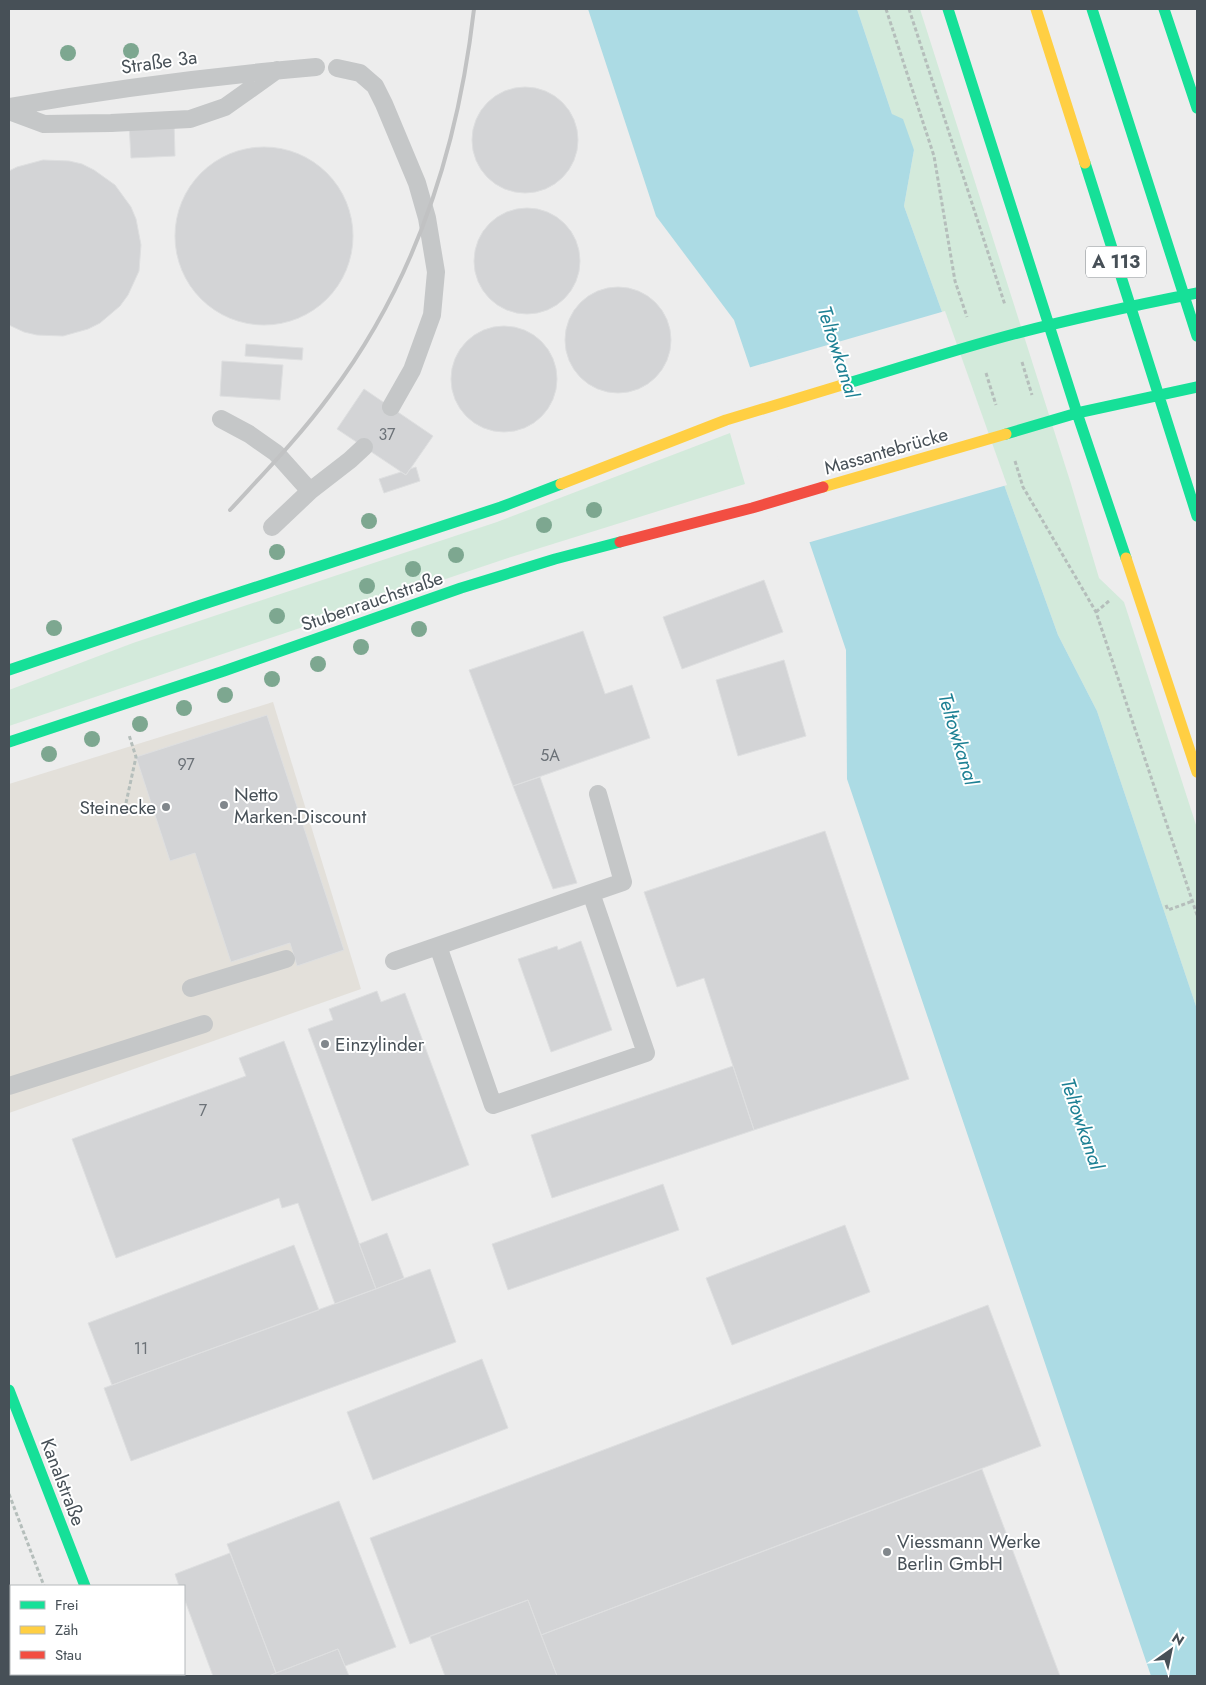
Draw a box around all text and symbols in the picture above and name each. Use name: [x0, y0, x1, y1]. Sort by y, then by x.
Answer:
street label: Straße 3a: [119, 43, 199, 81]
road number: A 113: [1086, 246, 1146, 278]
water label: Teltowkanal: [810, 302, 867, 403]
street label: Massantebrücke: [821, 420, 951, 482]
house number: 37: [379, 423, 396, 446]
street label: Stubenrauchstraße: [297, 564, 447, 638]
water label: Teltowkanal: [930, 689, 986, 790]
house number: 5A: [540, 744, 560, 767]
house number: 97: [177, 753, 195, 776]
place label: Netto Marken-Discount: [234, 781, 367, 830]
place label: Steinecke: [80, 794, 156, 821]
marker: Netto Marken-Discount: [218, 799, 230, 811]
marker: Steinecke: [160, 801, 172, 813]
place label: Einzylinder: [335, 1031, 425, 1058]
marker: Einzylinder: [319, 1038, 331, 1050]
water label: Teltowkanal: [1053, 1074, 1112, 1175]
house number: 7: [199, 1099, 208, 1122]
house number: 11: [134, 1337, 148, 1360]
street label: Kanalstraße: [34, 1434, 92, 1530]
place label: Viessmann Werke Berlin GmbH: [897, 1528, 1041, 1577]
marker: Viessmann Werke Berlin GmbH: [881, 1546, 893, 1558]
legend: [10, 1585, 185, 1675]
text: Frei: [55, 1594, 79, 1616]
text: Zäh: [55, 1619, 78, 1641]
north arrow: [1146, 1625, 1196, 1675]
text: N: [1168, 1628, 1188, 1651]
text: Stau: [55, 1644, 82, 1666]

